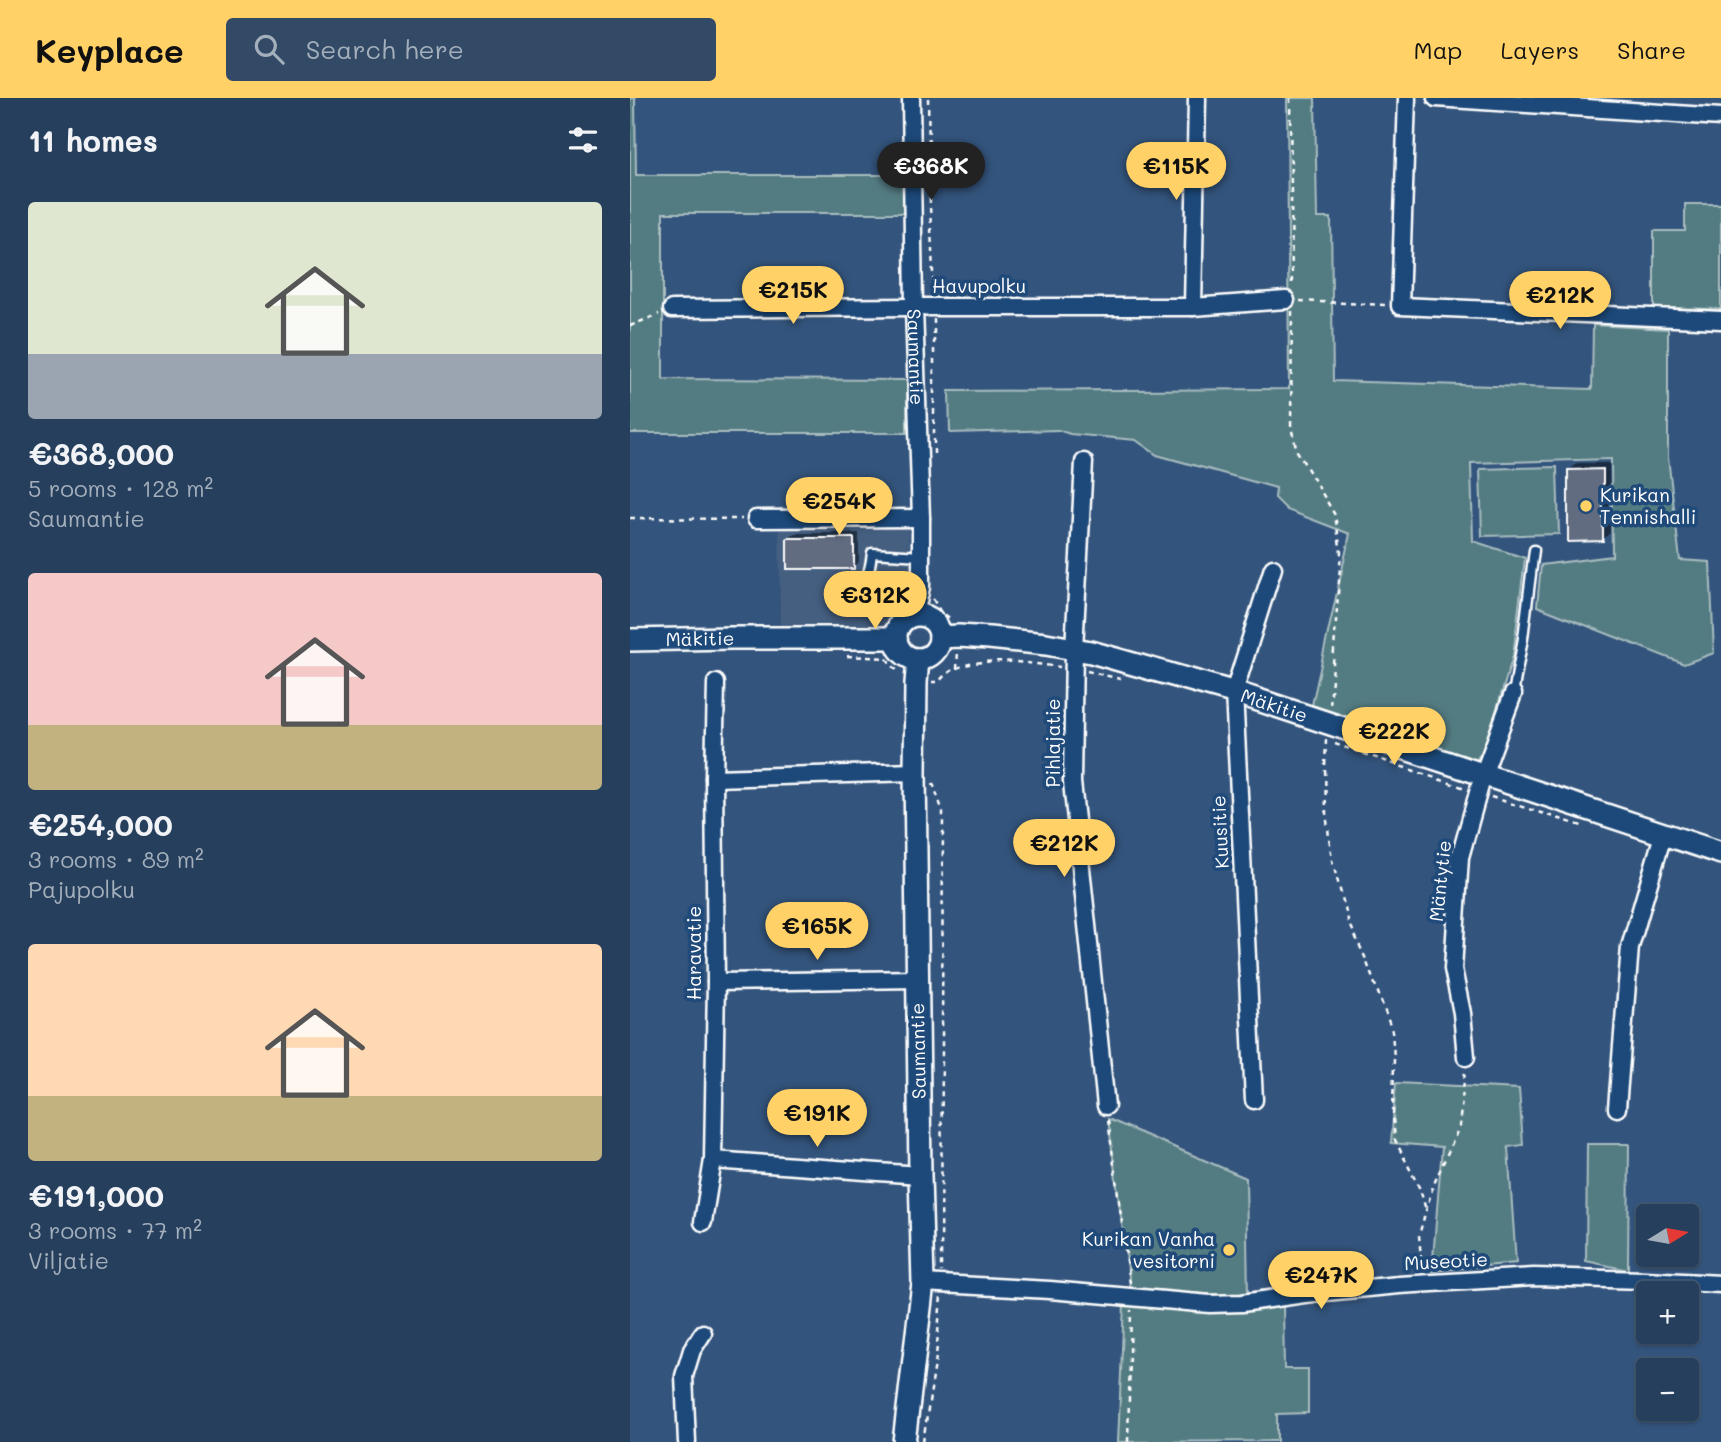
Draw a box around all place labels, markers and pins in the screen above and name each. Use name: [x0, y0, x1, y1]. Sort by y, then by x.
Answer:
pin: €368K: [882, 142, 980, 202]
pin: €115K: [1127, 142, 1225, 202]
pin: €215K: [744, 266, 842, 326]
pin: €212K: [1511, 272, 1609, 331]
pin: €254K: [790, 478, 888, 537]
place label: Kurikan Tennishalli: [1600, 482, 1696, 529]
marker: Kurikan Tennishalli: [1578, 498, 1594, 514]
pin: €312K: [826, 572, 924, 631]
pin: €222K: [1345, 708, 1443, 767]
pin: €212K: [1015, 820, 1113, 879]
pin: €165K: [768, 902, 866, 962]
pin: €191K: [768, 1090, 866, 1149]
place label: Kurikan Vanha vesitorni: [1082, 1226, 1215, 1273]
marker: Kurikan Vanha vesitorni: [1221, 1242, 1237, 1258]
pin: €247K: [1272, 1252, 1370, 1311]

